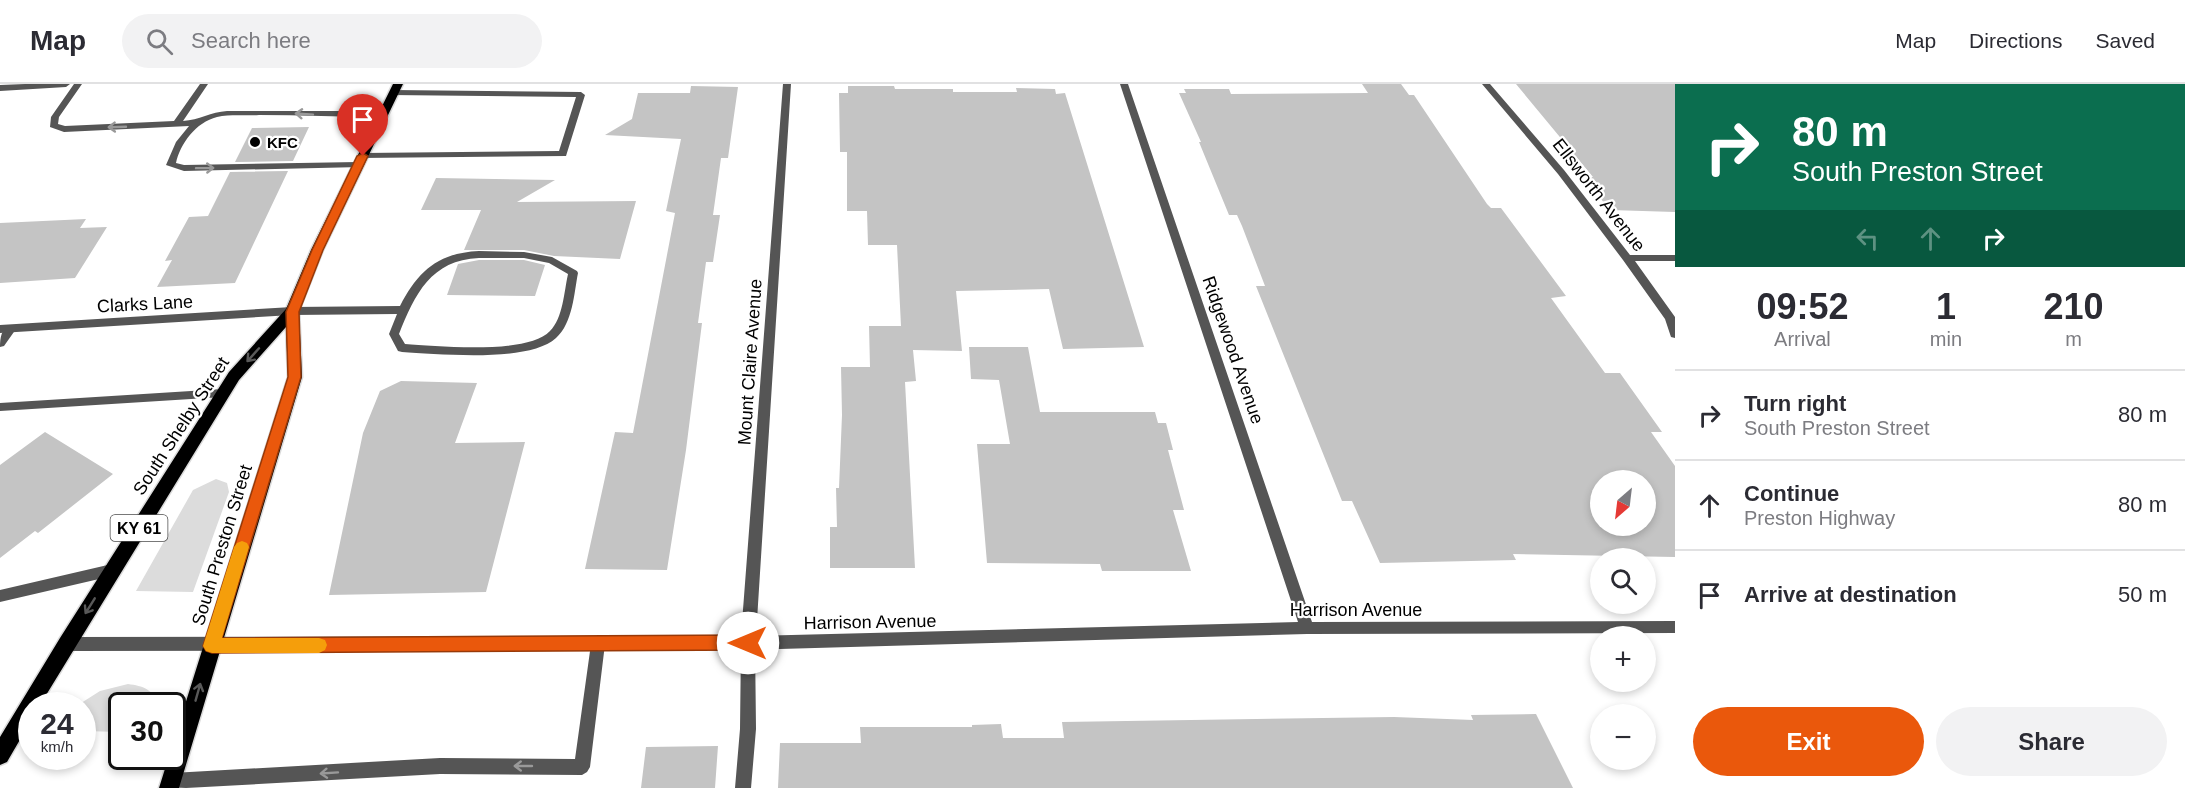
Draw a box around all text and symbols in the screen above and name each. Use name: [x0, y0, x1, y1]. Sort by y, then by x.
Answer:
search box: [122, 14, 542, 68]
text: Map: [30, 25, 86, 56]
icon: search: [143, 25, 176, 58]
text: Search here: [191, 28, 311, 53]
text: Map: [1895, 29, 1936, 52]
text: Directions: [1969, 29, 2062, 52]
text: Saved: [2095, 29, 2155, 52]
pin: [337, 94, 388, 156]
icon: arrive: [346, 103, 379, 136]
one-way arrow: [295, 108, 315, 119]
icon: right: [1693, 108, 1771, 186]
text: 80 m: [1792, 108, 1888, 155]
one-way arrow: [108, 121, 128, 133]
place label: KFC: [267, 134, 298, 151]
marker: KFC: [248, 135, 262, 149]
street label: Ellsworth Avenue: [1549, 135, 1649, 255]
text: South Preston Street: [1792, 157, 2043, 187]
one-way arrow: [194, 162, 214, 174]
icon: left: [1851, 222, 1884, 255]
icon: ahead: [1914, 222, 1947, 255]
icon: right: [1977, 222, 2010, 255]
street label: Ridgewood Avenue: [1198, 274, 1268, 426]
street label: Mount Claire Avenue: [734, 278, 766, 446]
text: 09:52: [1756, 286, 1848, 327]
text: 1: [1936, 286, 1956, 327]
text: 210: [2043, 286, 2104, 327]
street label: Clarks Lane: [97, 292, 193, 316]
text: Arrival: [1774, 328, 1831, 350]
text: min: [1930, 328, 1962, 350]
text: m: [2065, 328, 2082, 350]
one-way arrow: [246, 347, 260, 362]
street label: South Shelby Street: [129, 353, 233, 499]
text: Turn right: [1744, 391, 1846, 416]
icon: right: [1693, 399, 1726, 432]
text: 80 m: [2118, 402, 2167, 427]
text: South Preston Street: [1744, 417, 1930, 439]
street label: South Preston Street: [188, 462, 256, 628]
north arrow: [1590, 470, 1656, 536]
map controls: [1590, 470, 1656, 770]
text: Continue: [1744, 481, 1839, 506]
icon: ahead: [1693, 489, 1726, 522]
text: 80 m: [2118, 492, 2167, 517]
text: Preston Highway: [1744, 507, 1895, 529]
road number: KY 61: [110, 515, 168, 541]
button: search: [1590, 548, 1656, 614]
icon: arrive: [1693, 579, 1726, 612]
text: Arrive at destination: [1744, 582, 1957, 607]
text: 50 m: [2118, 582, 2167, 607]
one-way arrow: [83, 597, 95, 614]
street label: Harrison Avenue: [1290, 600, 1422, 620]
position arrow: [716, 611, 780, 675]
street label: Harrison Avenue: [803, 611, 937, 633]
button: +: [1590, 626, 1656, 692]
one-way arrow: [193, 683, 204, 702]
speed limit sign: 30: [108, 692, 186, 770]
button: −: [1590, 704, 1656, 770]
text: 24: [40, 707, 74, 740]
button: Exit: [1693, 707, 1924, 776]
button: Share: [1936, 707, 2167, 776]
text: km/h: [41, 738, 73, 755]
one-way arrow: [514, 760, 534, 772]
one-way arrow: [319, 767, 339, 778]

